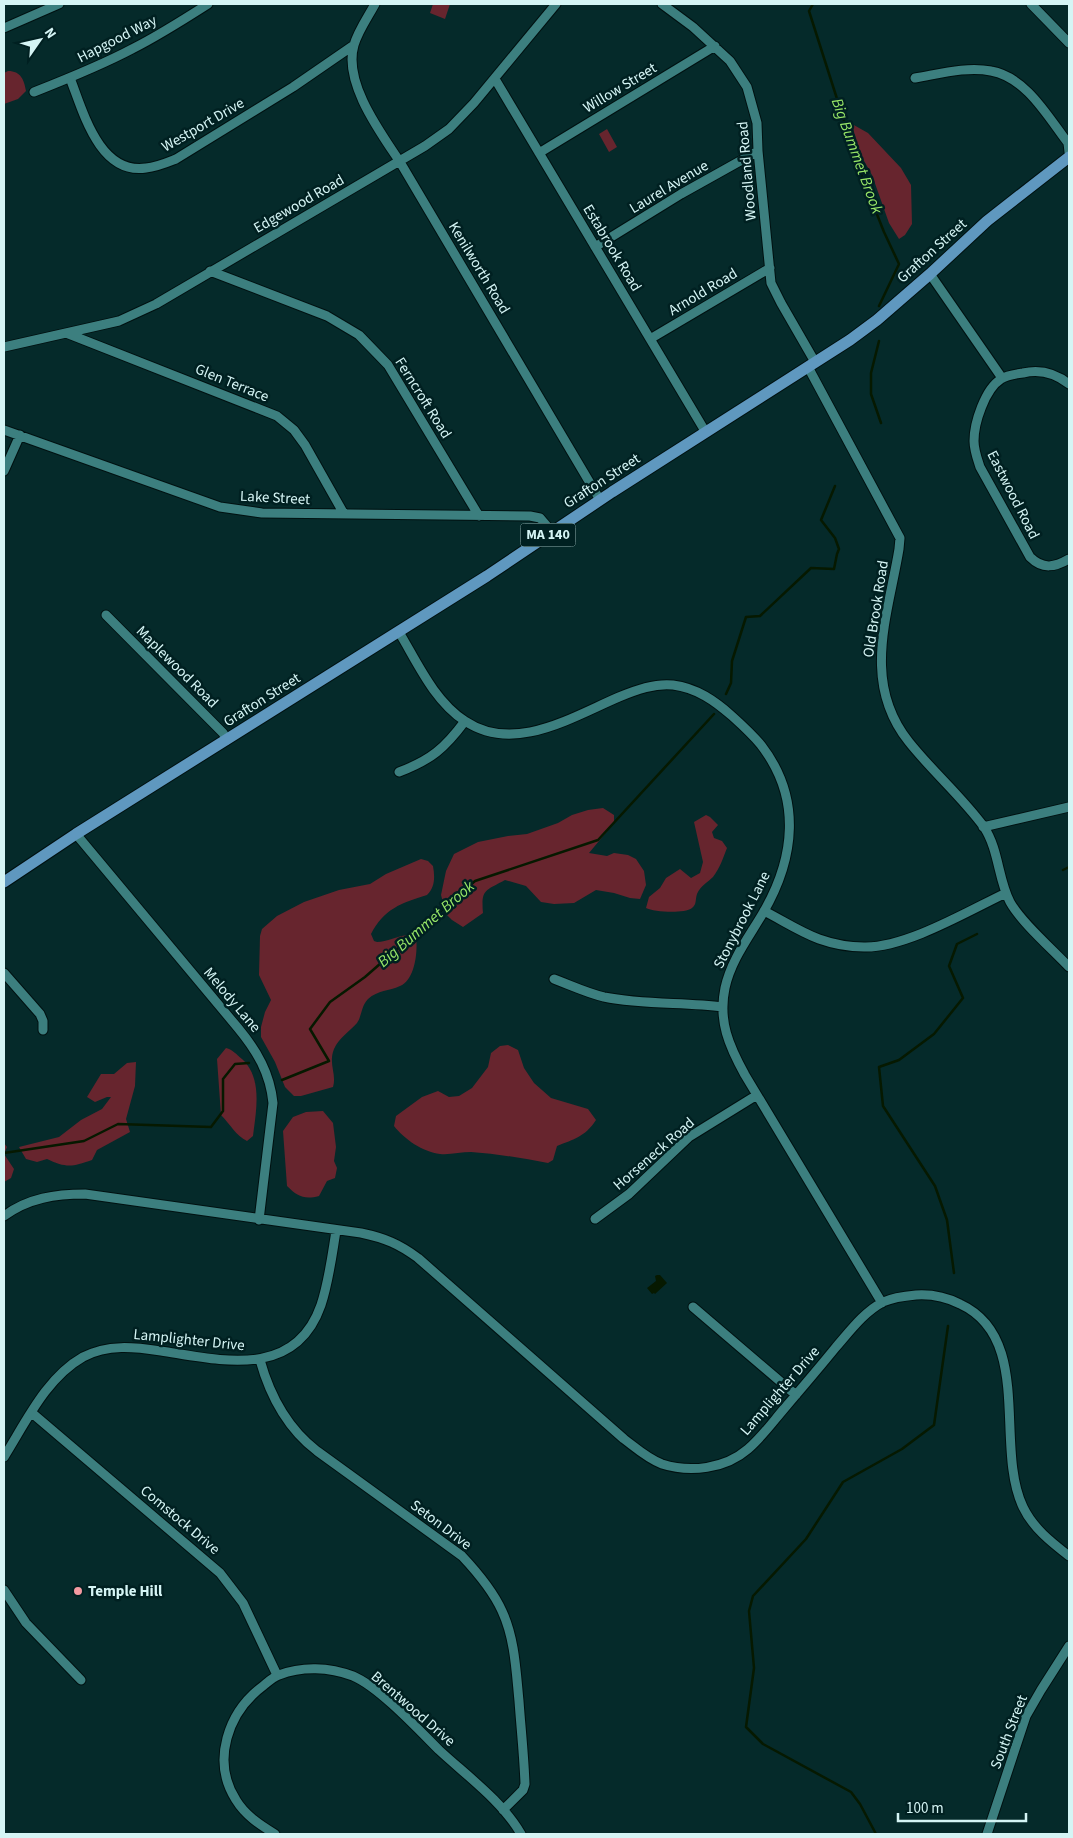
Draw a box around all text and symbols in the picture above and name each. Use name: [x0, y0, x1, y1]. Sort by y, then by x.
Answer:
street label: Hapgood Way: [74, 10, 160, 68]
north arrow: [15, 15, 65, 65]
text: N: [39, 24, 61, 43]
street label: Willow Street: [579, 58, 661, 118]
street label: Westport Drive: [158, 93, 248, 157]
water label: Big Bummet Brook: [826, 95, 888, 217]
street label: Woodland Road: [732, 121, 762, 221]
street label: Laurel Avenue: [626, 155, 712, 219]
street label: Edgewood Road: [250, 170, 348, 238]
street label: Estabrook Road: [578, 200, 646, 296]
street label: Grafton Street: [893, 214, 971, 288]
street label: Kenilworth Road: [443, 218, 515, 318]
street label: Arnold Road: [665, 263, 741, 321]
street label: Ferncroft Road: [390, 353, 456, 443]
street label: Glen Terrace: [192, 359, 272, 407]
street label: Eastwood Road: [982, 447, 1044, 543]
street label: Grafton Street: [560, 448, 644, 514]
street label: Lake Street: [239, 486, 311, 510]
road number: MA 140: [520, 524, 576, 546]
street label: Old Brook Road: [858, 559, 894, 659]
street label: Maplewood Road: [131, 621, 223, 713]
street label: Grafton Street: [219, 668, 305, 732]
street label: Stonybrook Lane: [708, 868, 776, 972]
water label: Big Bummet Brook: [373, 875, 479, 972]
street label: Melody Lane: [199, 963, 265, 1037]
street label: Horseneck Road: [609, 1113, 699, 1195]
street label: Lamplighter Drive: [132, 1324, 246, 1356]
street label: Lamplighter Drive: [735, 1342, 825, 1440]
street label: Comstock Drive: [136, 1480, 224, 1560]
street label: Seton Drive: [406, 1495, 476, 1555]
place label: Temple Hill: [88, 1581, 163, 1602]
marker: Temple Hill: [72, 1585, 84, 1597]
street label: Brentwood Drive: [366, 1666, 460, 1752]
street label: South Street: [985, 1692, 1033, 1772]
scale bar: [898, 1790, 1026, 1822]
text: 100 m: [906, 1798, 944, 1819]

